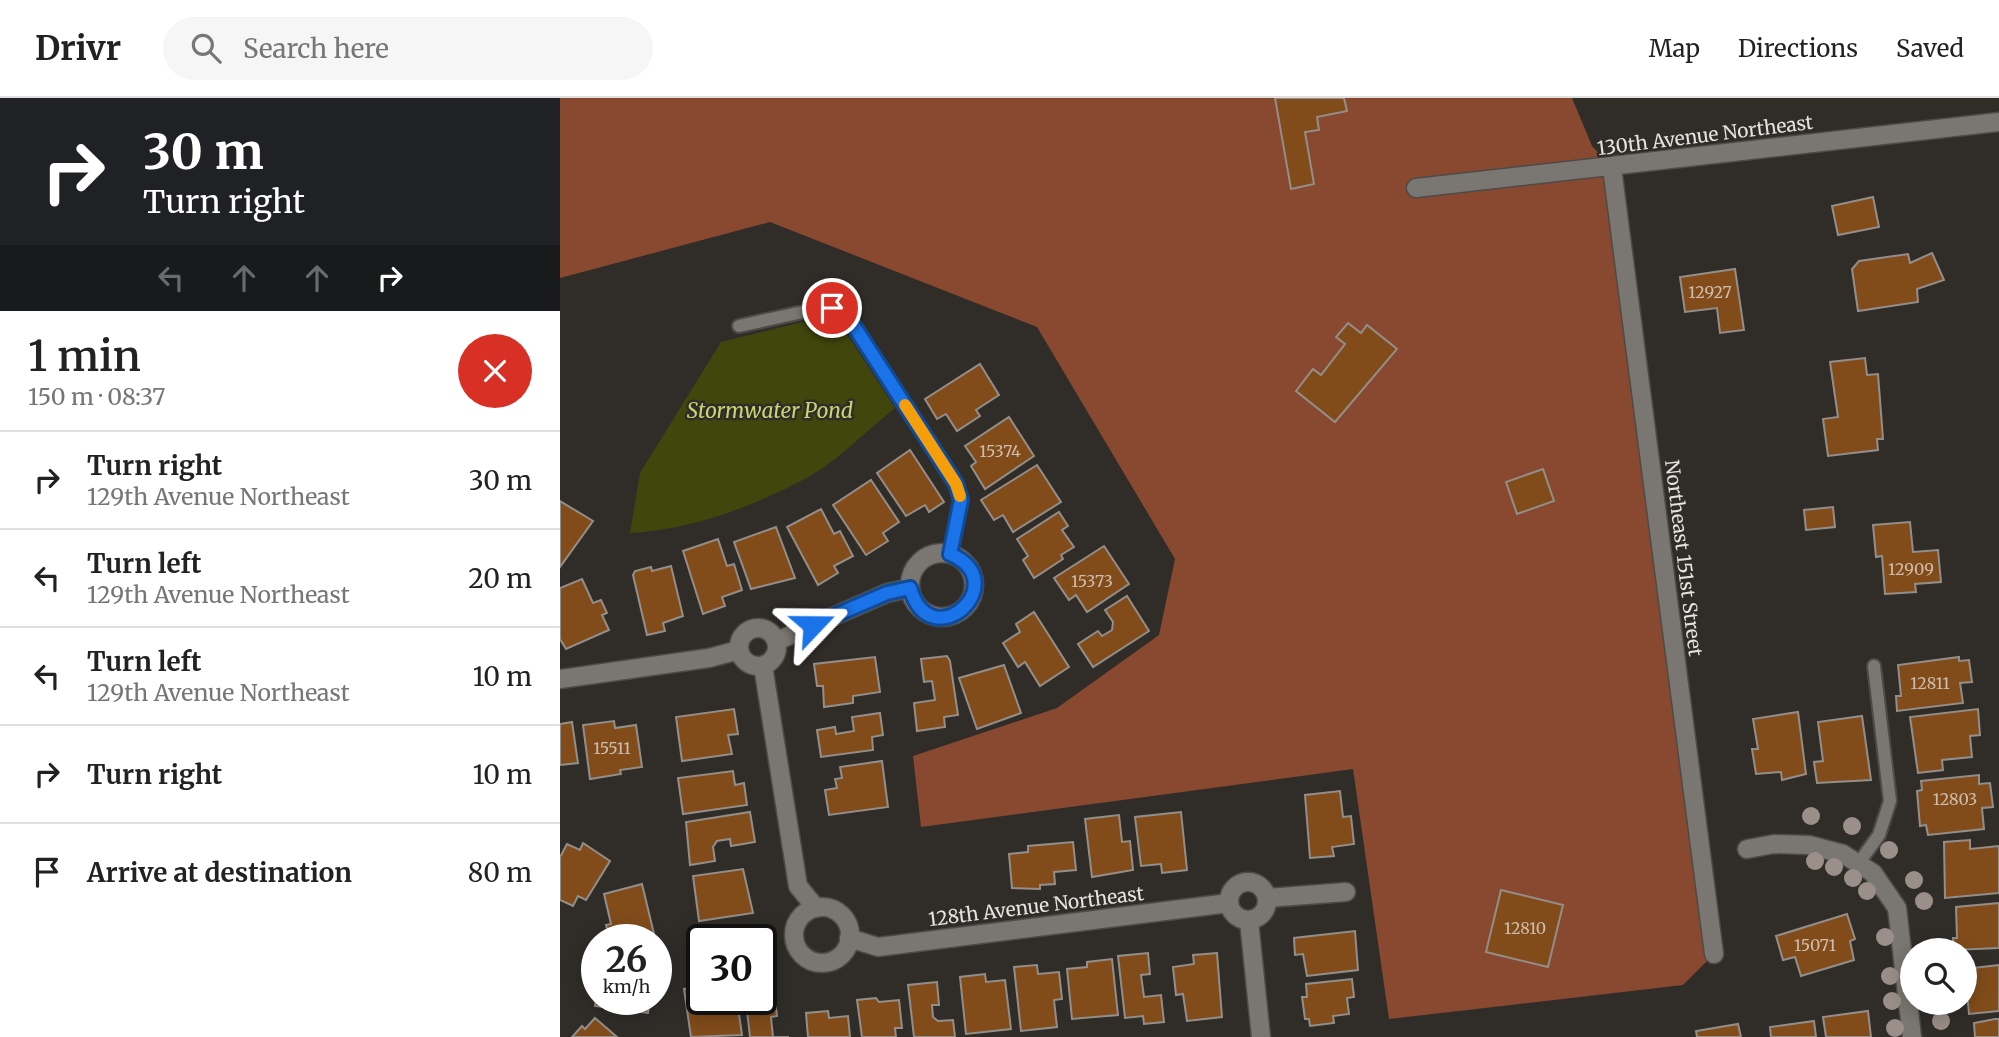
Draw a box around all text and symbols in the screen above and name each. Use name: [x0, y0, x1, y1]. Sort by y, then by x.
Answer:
search box: [163, 17, 653, 80]
text: Drivr: [35, 28, 121, 69]
icon: search: [187, 29, 225, 67]
text: Search here: [243, 32, 389, 65]
text: Map: [1649, 33, 1700, 64]
text: Directions: [1738, 33, 1858, 64]
text: Saved: [1896, 33, 1964, 64]
street label: 130th Avenue Northeast: [1596, 110, 1815, 160]
text: 30 m: [143, 121, 264, 182]
icon: right: [28, 126, 119, 217]
text: Turn right: [143, 182, 305, 222]
icon: left: [152, 259, 190, 297]
icon: ahead: [225, 259, 263, 297]
icon: ahead: [298, 259, 336, 297]
icon: right: [371, 259, 409, 297]
pin: [802, 278, 862, 338]
house number: 12927: [1688, 282, 1732, 302]
icon: arrive: [813, 289, 851, 327]
text: 1 min: [28, 330, 141, 382]
button: close: [458, 334, 532, 408]
text: 150 m · 08:37: [28, 382, 165, 411]
water label: Stormwater Pond: [687, 397, 853, 424]
house number: 15374: [979, 441, 1021, 461]
text: Turn right: [87, 449, 222, 482]
street label: Northeast 151st Street: [1660, 458, 1708, 658]
icon: right: [28, 461, 66, 499]
text: 30 m: [469, 464, 532, 497]
text: 129th Avenue Northeast: [87, 482, 350, 511]
text: Turn left: [87, 547, 201, 580]
icon: left: [28, 559, 66, 597]
house number: 12909: [1888, 559, 1934, 579]
text: 20 m: [468, 562, 532, 595]
house number: 15373: [1071, 571, 1113, 591]
text: 129th Avenue Northeast: [87, 580, 350, 609]
position arrow: [776, 588, 850, 662]
text: Turn left: [87, 645, 201, 678]
icon: left: [28, 657, 66, 695]
text: 10 m: [473, 660, 532, 693]
house number: 12811: [1910, 673, 1950, 693]
text: 129th Avenue Northeast: [87, 678, 350, 707]
house number: 15511: [593, 738, 631, 758]
icon: right: [28, 755, 66, 793]
text: Turn right: [87, 758, 222, 791]
text: 10 m: [473, 758, 532, 791]
house number: 12803: [1933, 789, 1977, 809]
icon: arrive: [28, 853, 66, 891]
text: Arrive at destination: [87, 856, 352, 889]
text: 80 m: [468, 856, 532, 889]
street label: 128th Avenue Northeast: [927, 881, 1146, 931]
house number: 12810: [1504, 918, 1546, 938]
speed limit sign: 30: [686, 924, 777, 1015]
house number: 15071: [1794, 935, 1836, 955]
text: 26: [606, 938, 647, 982]
map controls: [1900, 938, 1977, 1015]
button: search: [1900, 938, 1977, 1015]
text: km/h: [603, 975, 650, 998]

